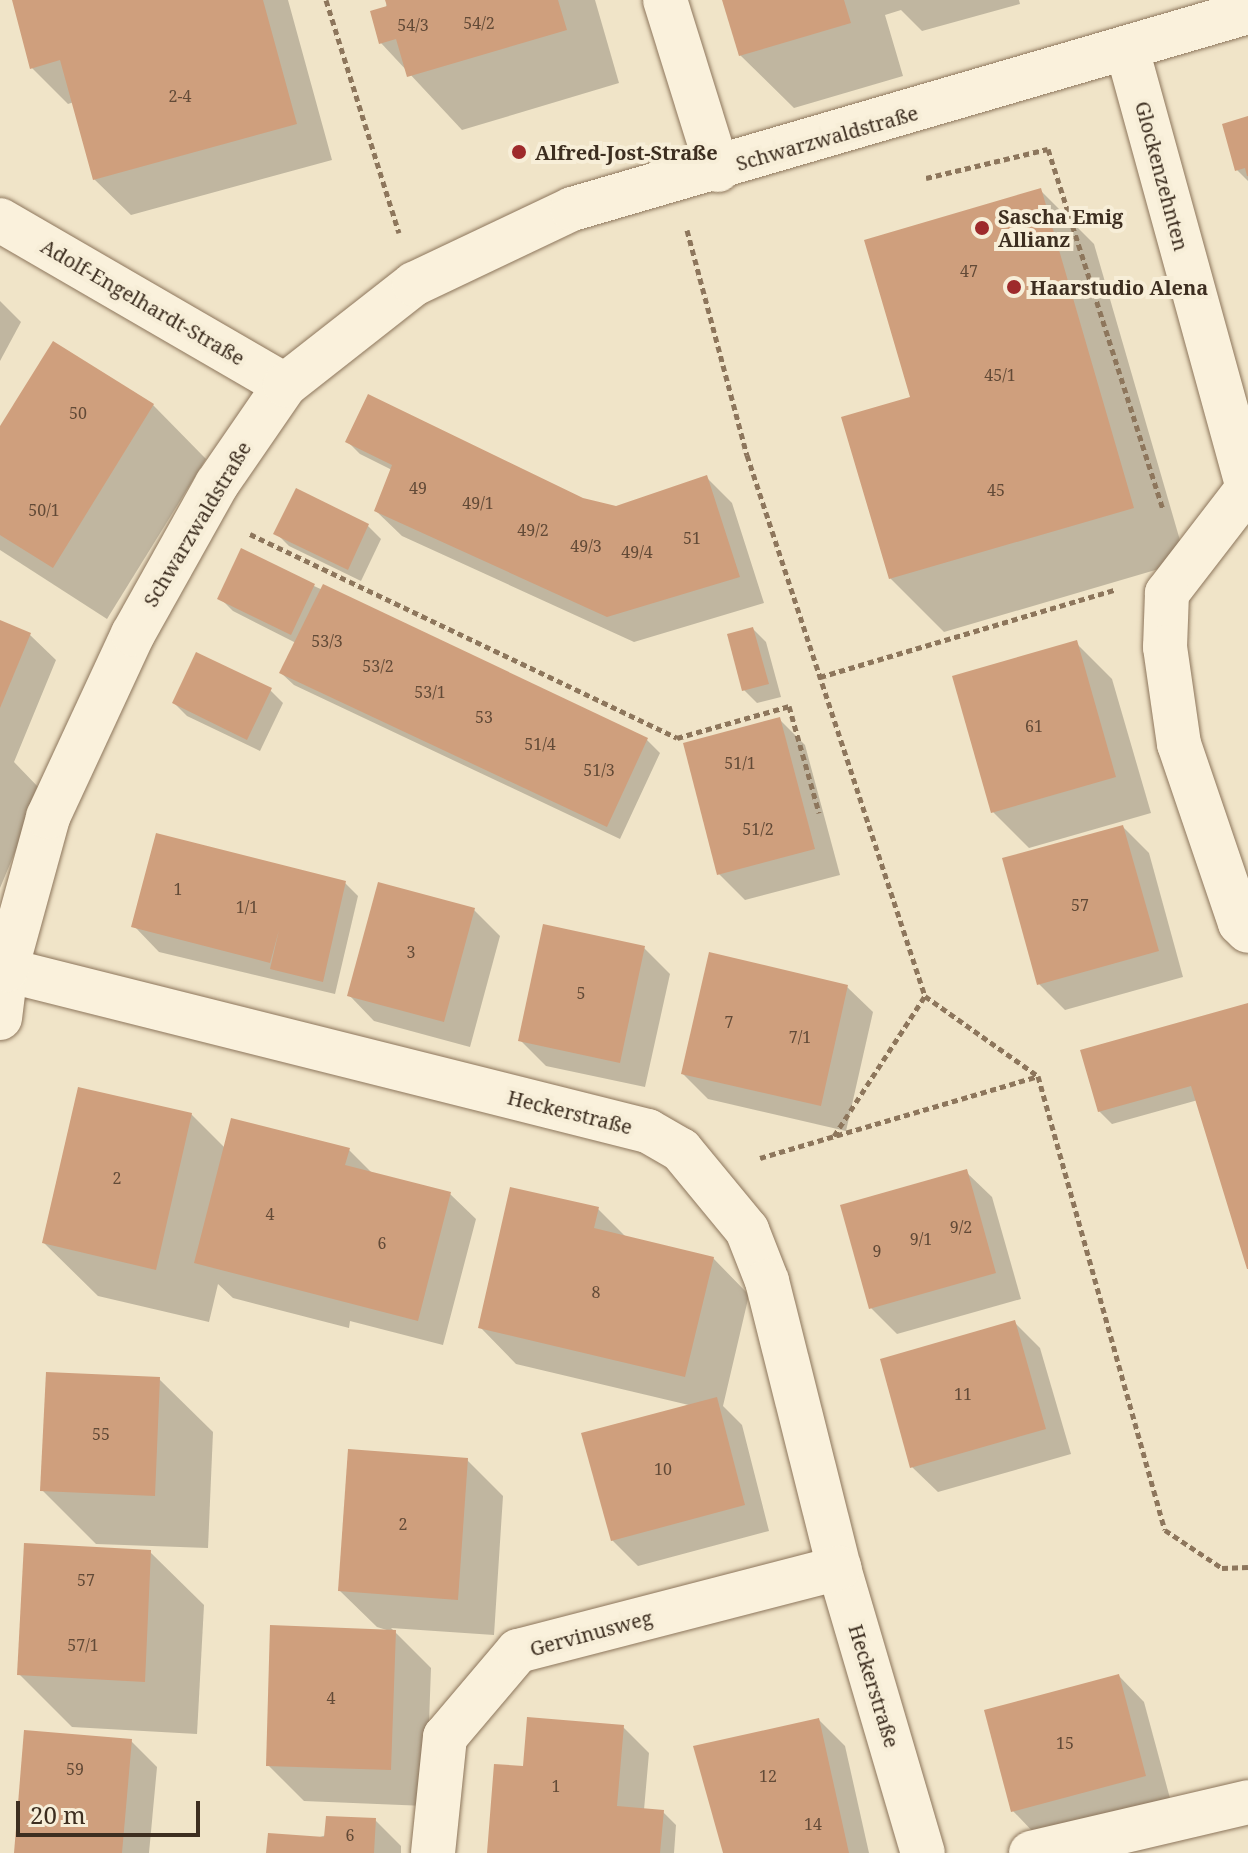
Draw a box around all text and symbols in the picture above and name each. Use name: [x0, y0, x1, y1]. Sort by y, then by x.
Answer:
house number: 54/2: [463, 13, 495, 33]
house number: 54/3: [397, 15, 429, 35]
house number: 2-4: [169, 86, 191, 106]
street label: Glockenzehnten: [1130, 99, 1194, 253]
street label: Schwarzwaldstraße: [733, 100, 921, 176]
place label: Alfred-Jost-Straße: [535, 140, 718, 164]
marker: Alfred-Jost-Straße: [510, 143, 528, 161]
place label: Sascha Emig Allianz: [998, 204, 1123, 251]
marker: Sascha Emig Allianz: [973, 219, 991, 237]
street label: Adolf-Engelhardt-Straße: [37, 234, 249, 370]
house number: 47: [960, 261, 978, 281]
place label: Haarstudio Alena: [1030, 275, 1208, 299]
marker: Haarstudio Alena: [1005, 278, 1023, 296]
house number: 45/1: [984, 365, 1016, 385]
house number: 50: [69, 403, 87, 423]
street label: Schwarzwaldstraße: [138, 437, 256, 611]
house number: 49: [409, 478, 427, 498]
house number: 45: [987, 480, 1005, 500]
house number: 49/1: [462, 493, 494, 513]
house number: 50/1: [28, 500, 60, 520]
house number: 49/2: [517, 520, 549, 540]
house number: 51: [683, 528, 701, 548]
house number: 49/3: [570, 536, 602, 556]
house number: 49/4: [621, 542, 653, 562]
house number: 53/3: [311, 631, 343, 651]
house number: 53/2: [362, 656, 394, 676]
house number: 53/1: [414, 682, 446, 702]
house number: 53: [475, 707, 493, 727]
house number: 61: [1025, 716, 1043, 736]
house number: 51/4: [524, 734, 556, 754]
house number: 51/1: [724, 753, 756, 773]
house number: 51/3: [583, 760, 615, 780]
house number: 51/2: [742, 819, 774, 839]
house number: 1: [174, 879, 182, 899]
house number: 57: [1071, 895, 1089, 915]
house number: 1/1: [236, 897, 258, 917]
house number: 3: [407, 942, 415, 962]
house number: 5: [577, 983, 585, 1003]
house number: 7: [725, 1012, 733, 1032]
house number: 7/1: [789, 1027, 811, 1047]
street label: Heckerstraße: [505, 1085, 635, 1139]
house number: 2: [113, 1168, 121, 1188]
house number: 4: [266, 1204, 274, 1224]
house number: 9/2: [950, 1217, 972, 1237]
house number: 9/1: [910, 1229, 932, 1249]
house number: 6: [378, 1233, 386, 1253]
house number: 9: [873, 1241, 881, 1261]
house number: 8: [592, 1282, 600, 1302]
house number: 11: [954, 1384, 972, 1404]
house number: 55: [92, 1424, 110, 1444]
house number: 10: [654, 1459, 672, 1479]
house number: 2: [399, 1514, 407, 1534]
house number: 57: [77, 1570, 95, 1590]
street label: Gervinusweg: [527, 1605, 655, 1661]
street label: Heckerstraße: [844, 1621, 904, 1751]
house number: 57/1: [67, 1635, 99, 1655]
house number: 4: [327, 1688, 335, 1708]
house number: 15: [1056, 1733, 1074, 1753]
house number: 59: [66, 1759, 84, 1779]
house number: 12: [759, 1766, 777, 1786]
house number: 1: [552, 1776, 560, 1796]
scale bar: [20, 1785, 204, 1835]
text: 20 m: [30, 1798, 86, 1831]
house number: 14: [804, 1814, 822, 1834]
house number: 6: [346, 1825, 354, 1845]

